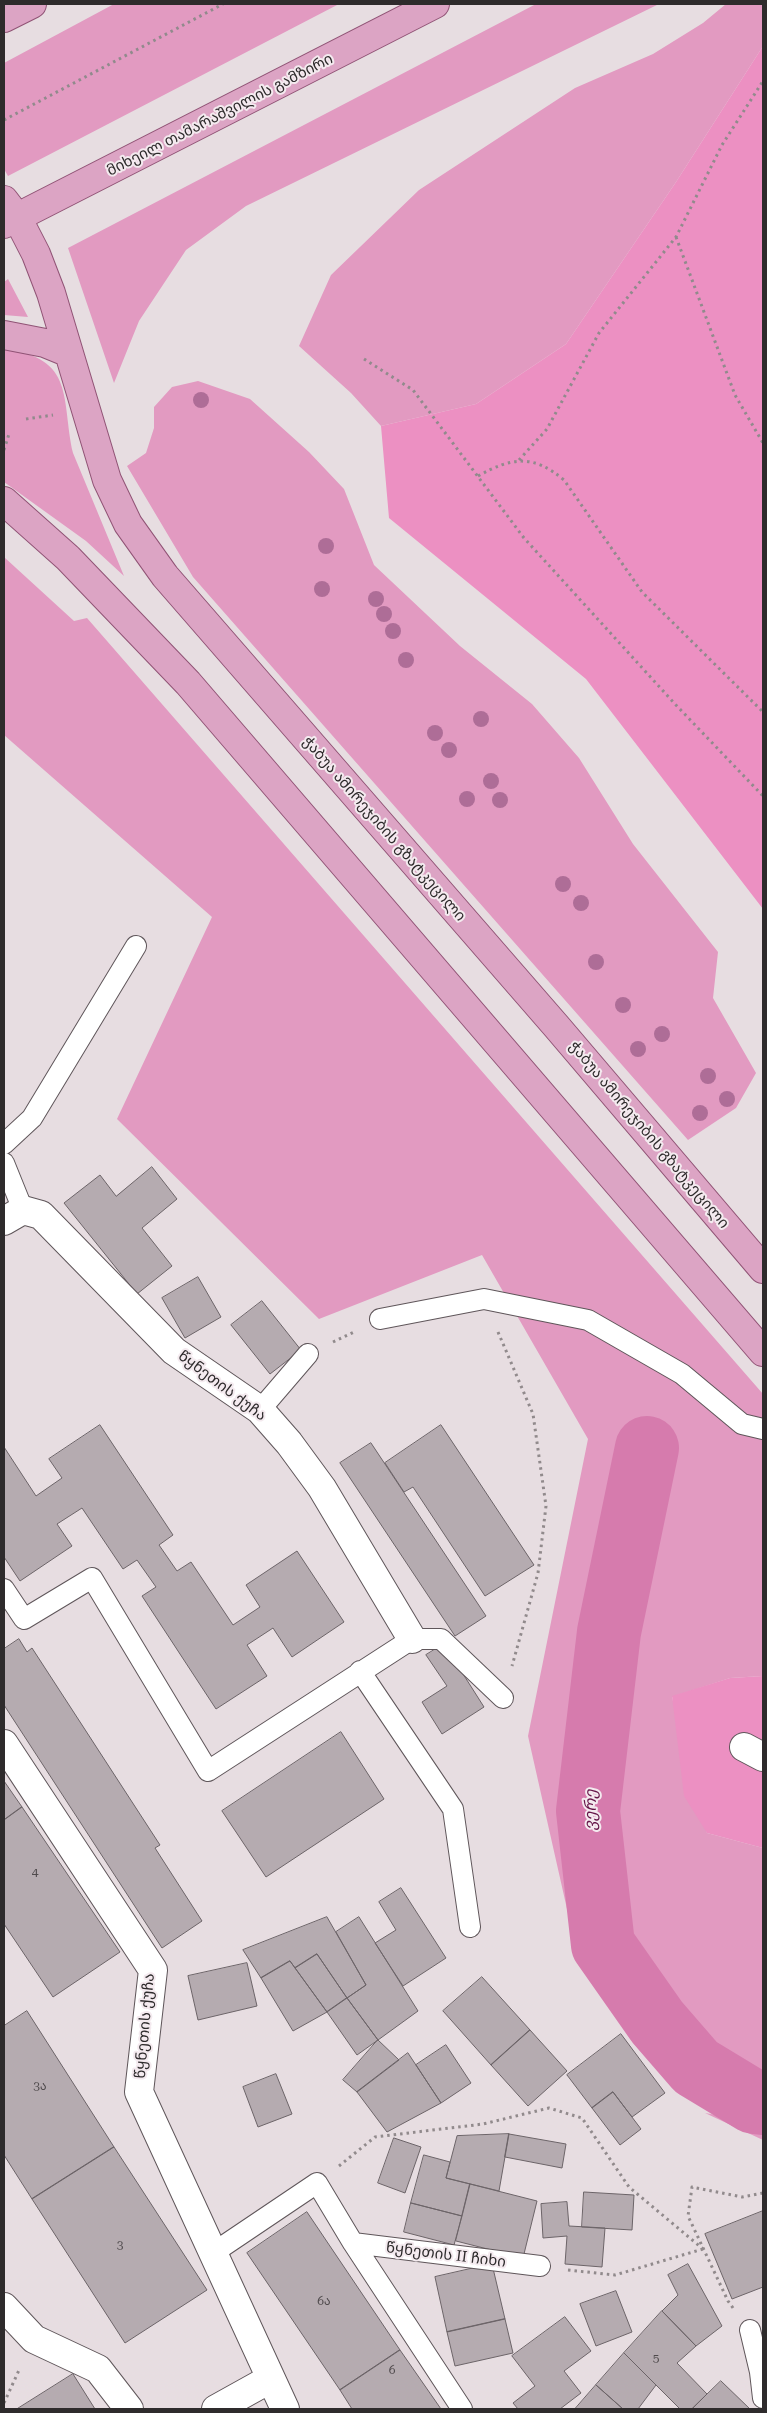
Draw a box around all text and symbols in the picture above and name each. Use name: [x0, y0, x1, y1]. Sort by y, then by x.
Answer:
street label: მიხეილ თამარაშვილის გამზირი: [104, 50, 336, 180]
street label: ჭაბუა ამირეჯიბის გზატკეცილი: [299, 733, 469, 925]
street label: ჭაბუა ამირეჯიბის გზატკეცილი: [565, 1038, 733, 1232]
street label: წყნეთის ქუჩა: [174, 1347, 270, 1425]
water label: ვერე: [581, 1789, 601, 1831]
house number: 4: [32, 1865, 38, 1879]
street label: წყნეთის ქუჩა: [131, 1973, 159, 2079]
house number: 3ა: [33, 2079, 47, 2093]
house number: 3: [117, 2238, 123, 2252]
street label: წყნეთის II ჩიხი: [385, 2239, 507, 2271]
house number: 6ა: [317, 2294, 331, 2308]
house number: 5: [653, 2351, 659, 2365]
house number: 6: [389, 2363, 395, 2377]

